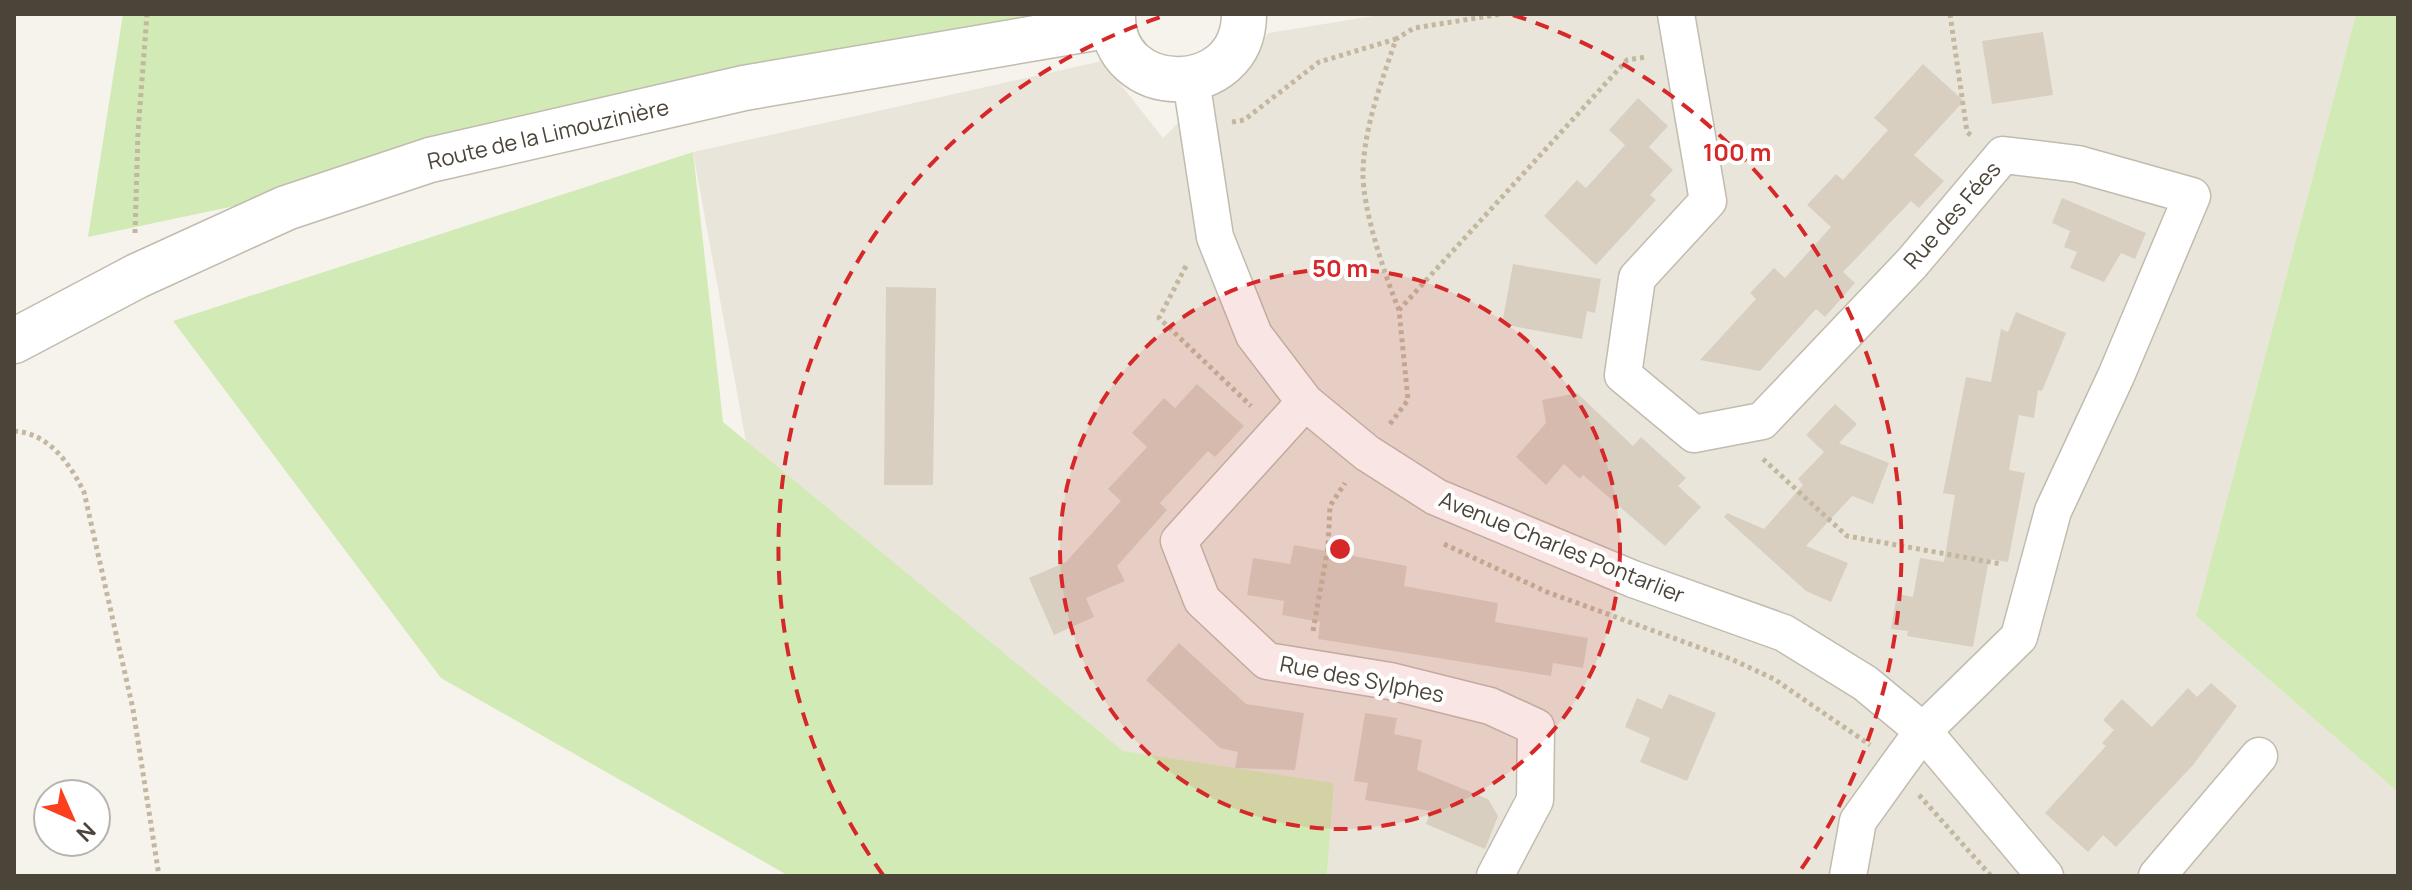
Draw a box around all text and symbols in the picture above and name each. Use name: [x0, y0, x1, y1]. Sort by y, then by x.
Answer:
street label: Route de la Limouzinière: [424, 92, 672, 176]
text: 100 m: [1703, 135, 1771, 168]
street label: Rue des Fées: [1897, 155, 2007, 275]
text: 50 m: [1312, 251, 1368, 284]
street label: Avenue Charles Pontarlier: [1435, 484, 1689, 610]
centre of rings: [1326, 535, 1354, 563]
street label: Rue des Sylphes: [1277, 648, 1447, 710]
north arrow: [32, 778, 112, 858]
text: N: [70, 816, 102, 848]

